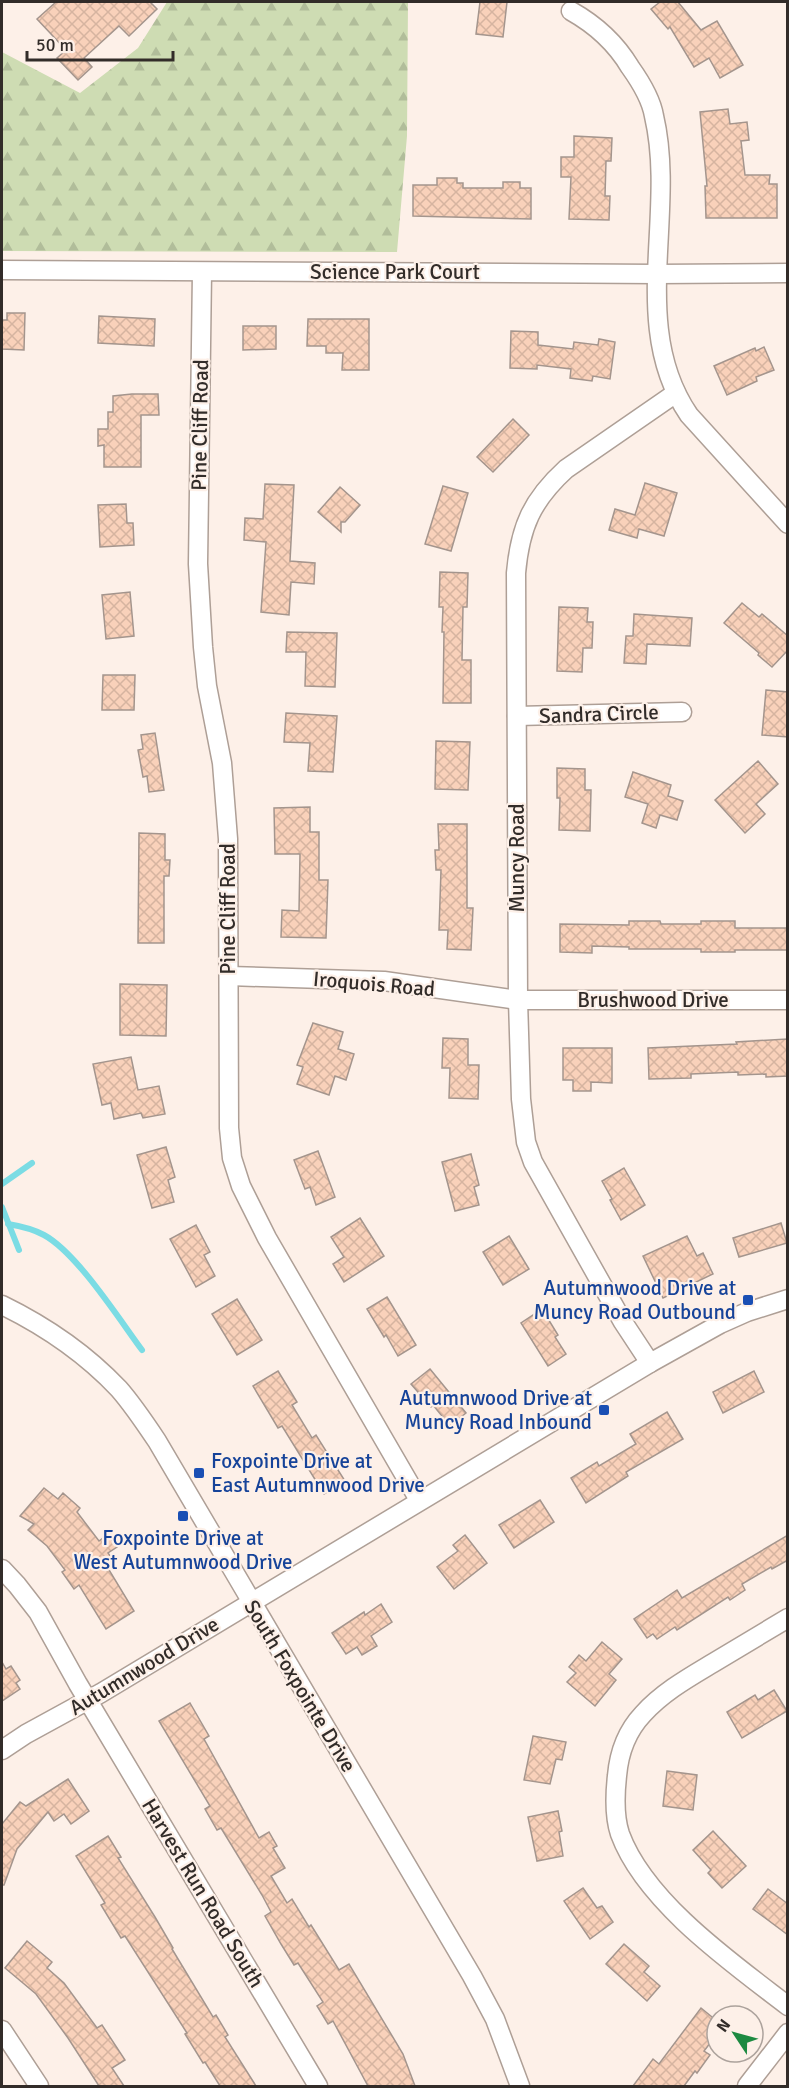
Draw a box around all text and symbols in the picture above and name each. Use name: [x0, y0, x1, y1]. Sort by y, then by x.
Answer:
scale bar: [27, 24, 172, 62]
text: 50 m: [36, 34, 74, 56]
street label: Science Park Court: [310, 259, 480, 285]
street label: Pine Cliff Road: [186, 359, 214, 491]
street label: Sandra Circle: [539, 699, 659, 729]
street label: Muncy Road: [504, 803, 530, 913]
street label: Pine Cliff Road: [215, 843, 241, 975]
street label: Iroquois Road: [312, 966, 436, 1002]
street label: Brushwood Drive: [577, 987, 729, 1013]
place label: Autumnwood Drive at Muncy Road Outbound: [533, 1275, 736, 1325]
marker: Autumnwood Drive at Muncy Road Outbound: [741, 1293, 755, 1307]
place label: Autumnwood Drive at Muncy Road Inbound: [399, 1385, 592, 1435]
marker: Autumnwood Drive at Muncy Road Inbound: [597, 1403, 611, 1417]
place label: Foxpointe Drive at East Autumnwood Drive: [211, 1448, 425, 1498]
marker: Foxpointe Drive at East Autumnwood Drive: [192, 1466, 206, 1480]
marker: Foxpointe Drive at West Autumnwood Drive: [176, 1509, 190, 1523]
place label: Foxpointe Drive at West Autumnwood Drive: [74, 1525, 292, 1575]
street label: South Foxpointe Drive: [238, 1595, 362, 1777]
street label: Autumnwood Drive: [64, 1611, 224, 1721]
street label: Harvest Run Road South: [136, 1794, 270, 1992]
north arrow: [705, 2004, 765, 2064]
text: N: [712, 2015, 735, 2036]

